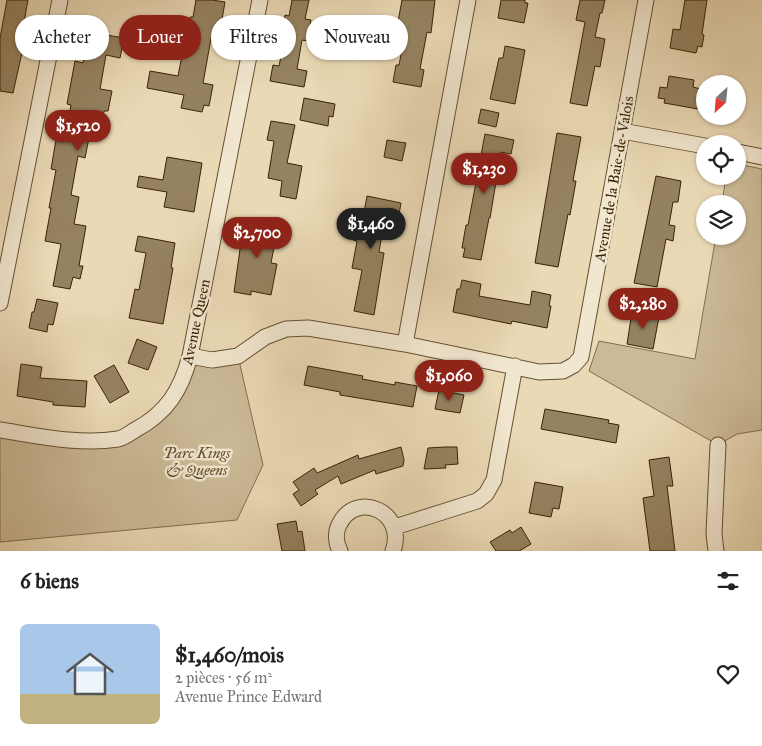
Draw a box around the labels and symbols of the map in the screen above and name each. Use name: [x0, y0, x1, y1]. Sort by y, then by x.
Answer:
north arrow: [696, 75, 746, 125]
street label: Avenue de la Baie-de-Valois: [590, 95, 637, 264]
pin: $1,520: [37, 110, 119, 152]
pin: $1,230: [443, 152, 525, 195]
pin: $1,460: [330, 208, 412, 250]
pin: $2,700: [216, 216, 298, 259]
street label: Avenue Queen: [178, 277, 214, 368]
pin: $2,280: [602, 288, 684, 330]
pin: $1,060: [408, 360, 490, 402]
park label: Parc Kings & Queens: [164, 444, 231, 479]

